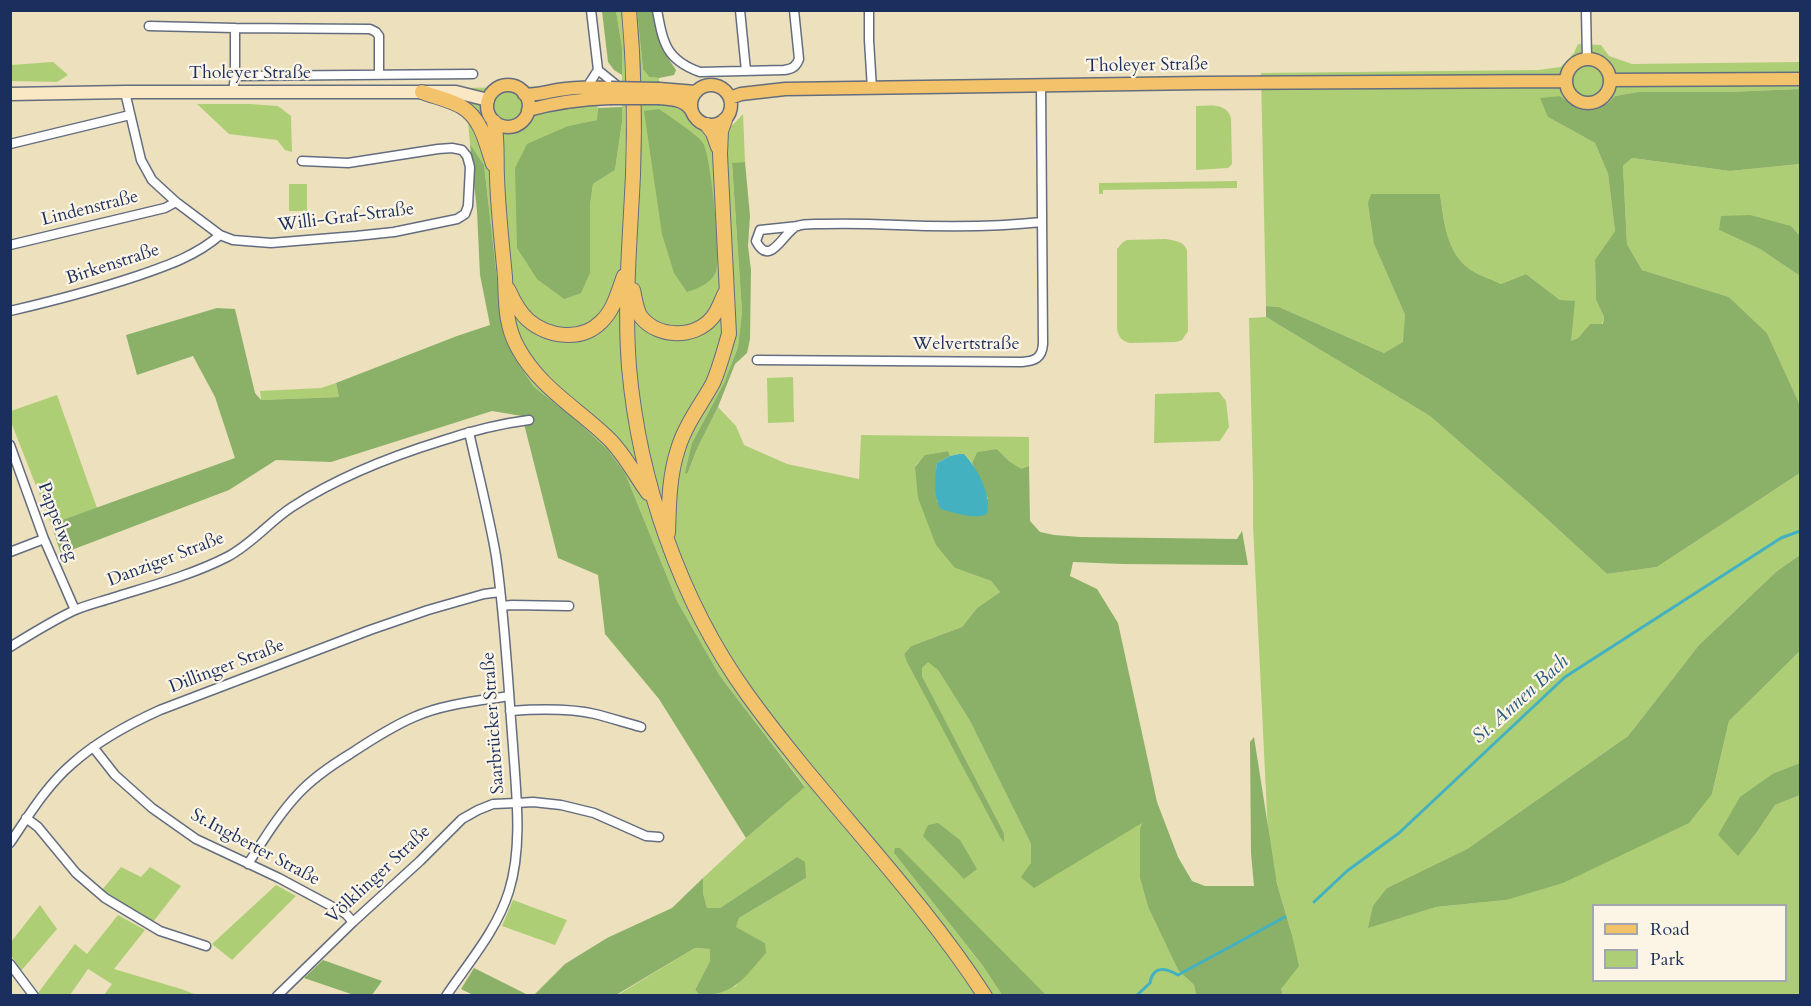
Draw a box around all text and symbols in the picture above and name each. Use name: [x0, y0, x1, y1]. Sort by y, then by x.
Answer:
street label: Tholeyer Straße: [1086, 54, 1208, 78]
street label: Tholeyer Straße: [189, 63, 311, 85]
street label: Lindenstraße: [39, 187, 141, 231]
street label: Willi-Graf-Straße: [277, 199, 415, 237]
street label: Birkenstraße: [64, 240, 162, 290]
street label: Welvertstraße: [912, 334, 1020, 356]
street label: Pappelweg: [32, 479, 82, 565]
street label: Danziger Straße: [105, 528, 227, 592]
street label: Dillinger Straße: [166, 635, 288, 699]
water label: St. Annen Bach: [1468, 650, 1574, 750]
street label: Saarbrücker Straße: [478, 651, 510, 795]
street label: St.Ingberter Straße: [187, 805, 323, 891]
street label: Völklinger Straße: [322, 821, 436, 929]
legend: [1592, 904, 1787, 982]
text: Road: [1650, 917, 1690, 942]
text: Park: [1650, 947, 1685, 972]

